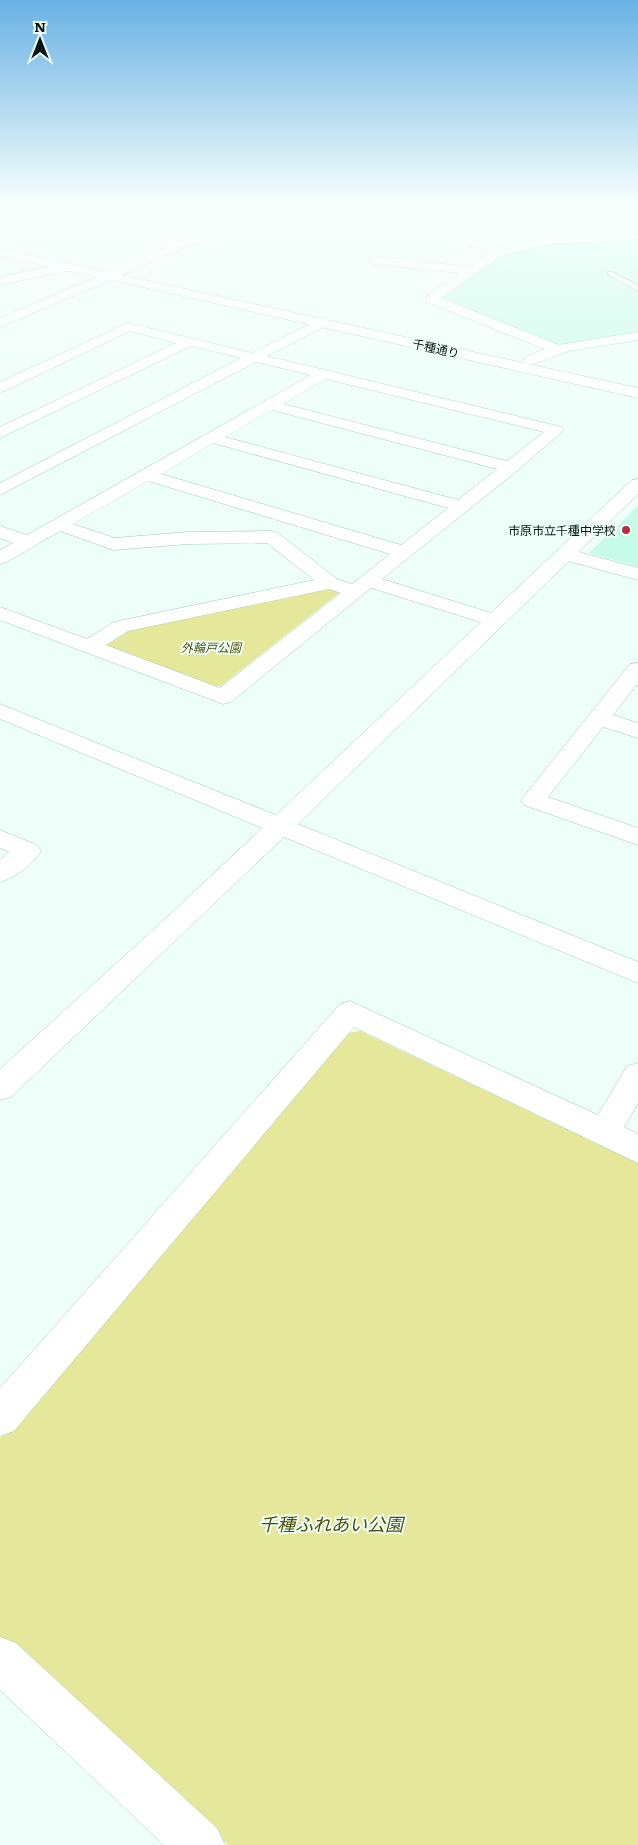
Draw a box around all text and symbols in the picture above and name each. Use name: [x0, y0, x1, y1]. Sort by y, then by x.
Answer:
north arrow: [15, 15, 65, 65]
text: N: [34, 16, 46, 36]
street label: 千種通り: [411, 334, 461, 362]
place label: 市原市立千種中学校: [508, 521, 616, 539]
marker: 市原市立千種中学校: [620, 524, 632, 536]
park label: 外輪戸公園: [181, 638, 243, 656]
park label: 千種ふれあい公園: [259, 1510, 406, 1537]

